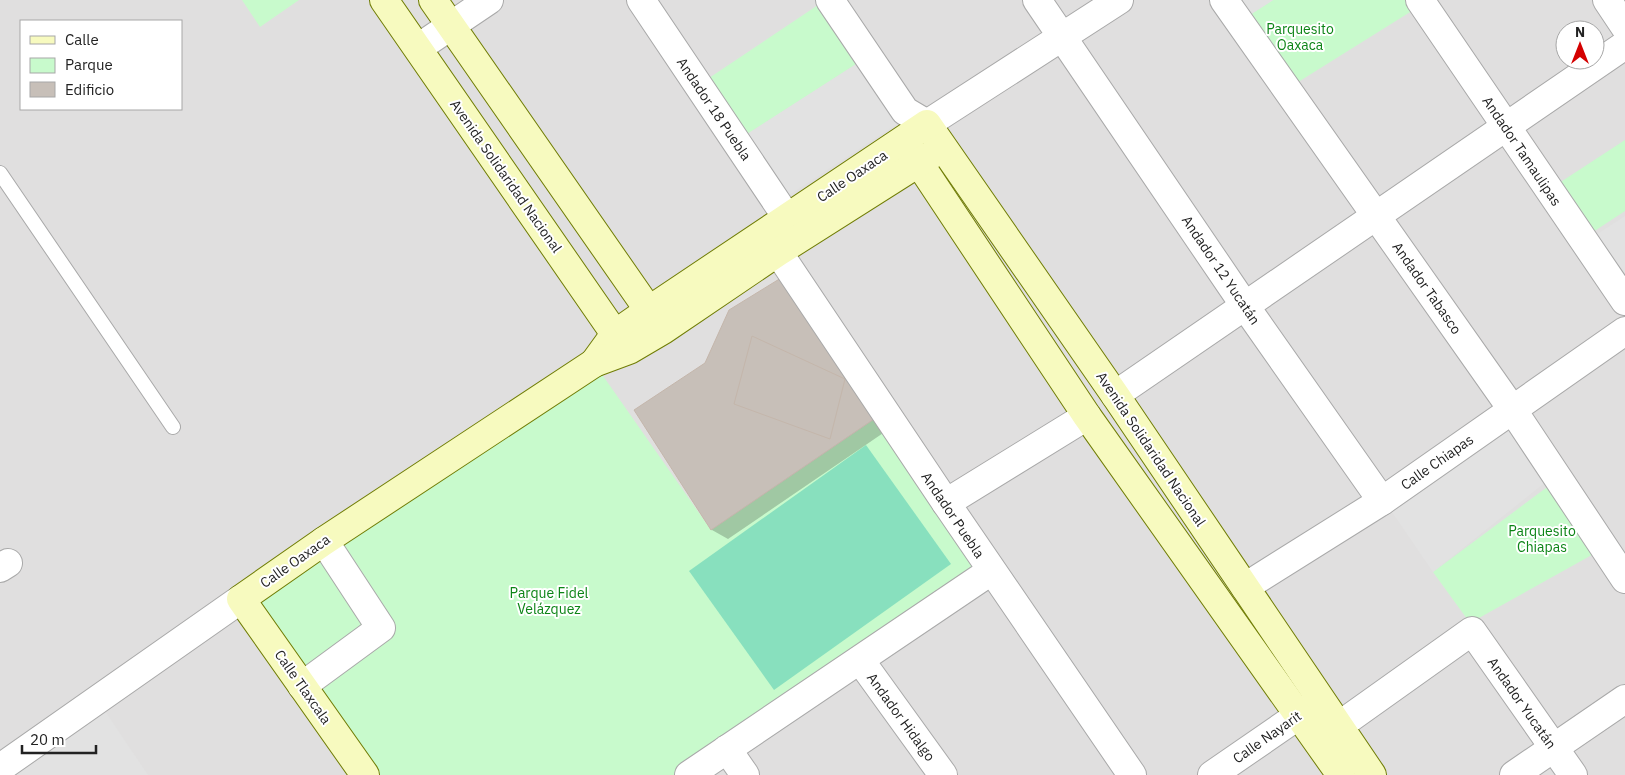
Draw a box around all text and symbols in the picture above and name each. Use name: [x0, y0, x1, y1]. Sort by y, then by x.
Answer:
legend: [20, 20, 182, 110]
park label: Parquesito Oaxaca: [1266, 20, 1334, 54]
north arrow: [1555, 20, 1605, 70]
text: N: [1575, 23, 1585, 41]
text: Calle: [65, 30, 99, 49]
street label: Andador 18 Puebla: [673, 54, 755, 164]
text: Parque: [65, 55, 113, 74]
text: Edificio: [65, 80, 114, 99]
street label: Andador Tamaulipas: [1479, 93, 1566, 210]
street label: Avenida Solidaridad Nacional: [446, 96, 566, 256]
street label: Calle Oaxaca: [813, 146, 891, 206]
street label: Andador 12 Yucatán: [1178, 212, 1264, 328]
street label: Andador Tabasco: [1388, 238, 1466, 338]
street label: Avenida Solidaridad Nacional: [1092, 368, 1210, 530]
street label: Calle Chiapas: [1397, 430, 1477, 494]
street label: Andador Puebla: [917, 468, 989, 562]
park label: Parquesito Chiapas: [1508, 522, 1576, 556]
street label: Calle Oaxaca: [257, 530, 334, 592]
park label: Parque Fidel Velázquez: [510, 584, 589, 618]
street label: Calle Tlaxcala: [271, 646, 336, 728]
street label: Andador Yucatán: [1484, 654, 1560, 752]
street label: Andador Hidalgo: [863, 669, 939, 765]
street label: Calle Nayarit: [1229, 707, 1305, 767]
scale bar: [22, 722, 96, 754]
text: 20 m: [30, 730, 65, 749]

